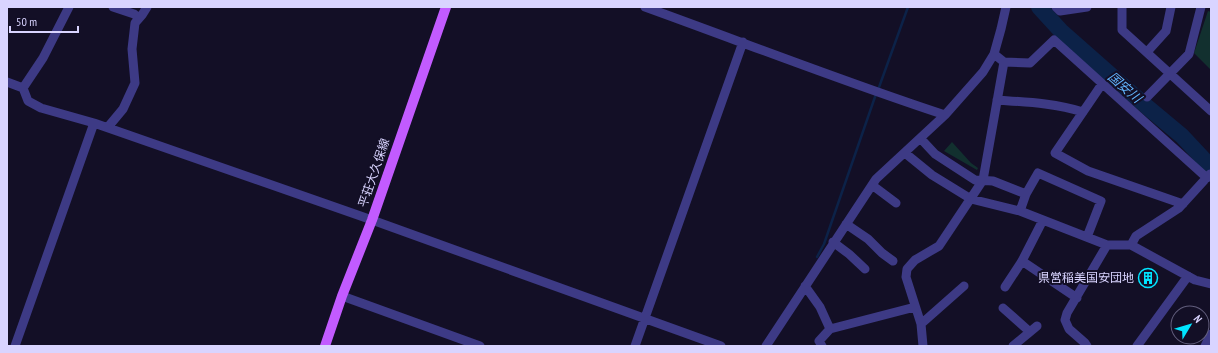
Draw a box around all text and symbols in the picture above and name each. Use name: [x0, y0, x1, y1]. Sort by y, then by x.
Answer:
scale bar: [10, 8, 78, 34]
text: 50 m: [16, 14, 37, 29]
water label: 国安川: [1104, 68, 1146, 108]
street label: 平荘大久保線: [355, 136, 392, 209]
building icon: 県営稲美国安団地: [1137, 267, 1159, 289]
place label: 県営稲美国安団地: [1038, 270, 1134, 285]
north arrow: [1170, 305, 1210, 345]
text: N: [1191, 312, 1205, 326]

